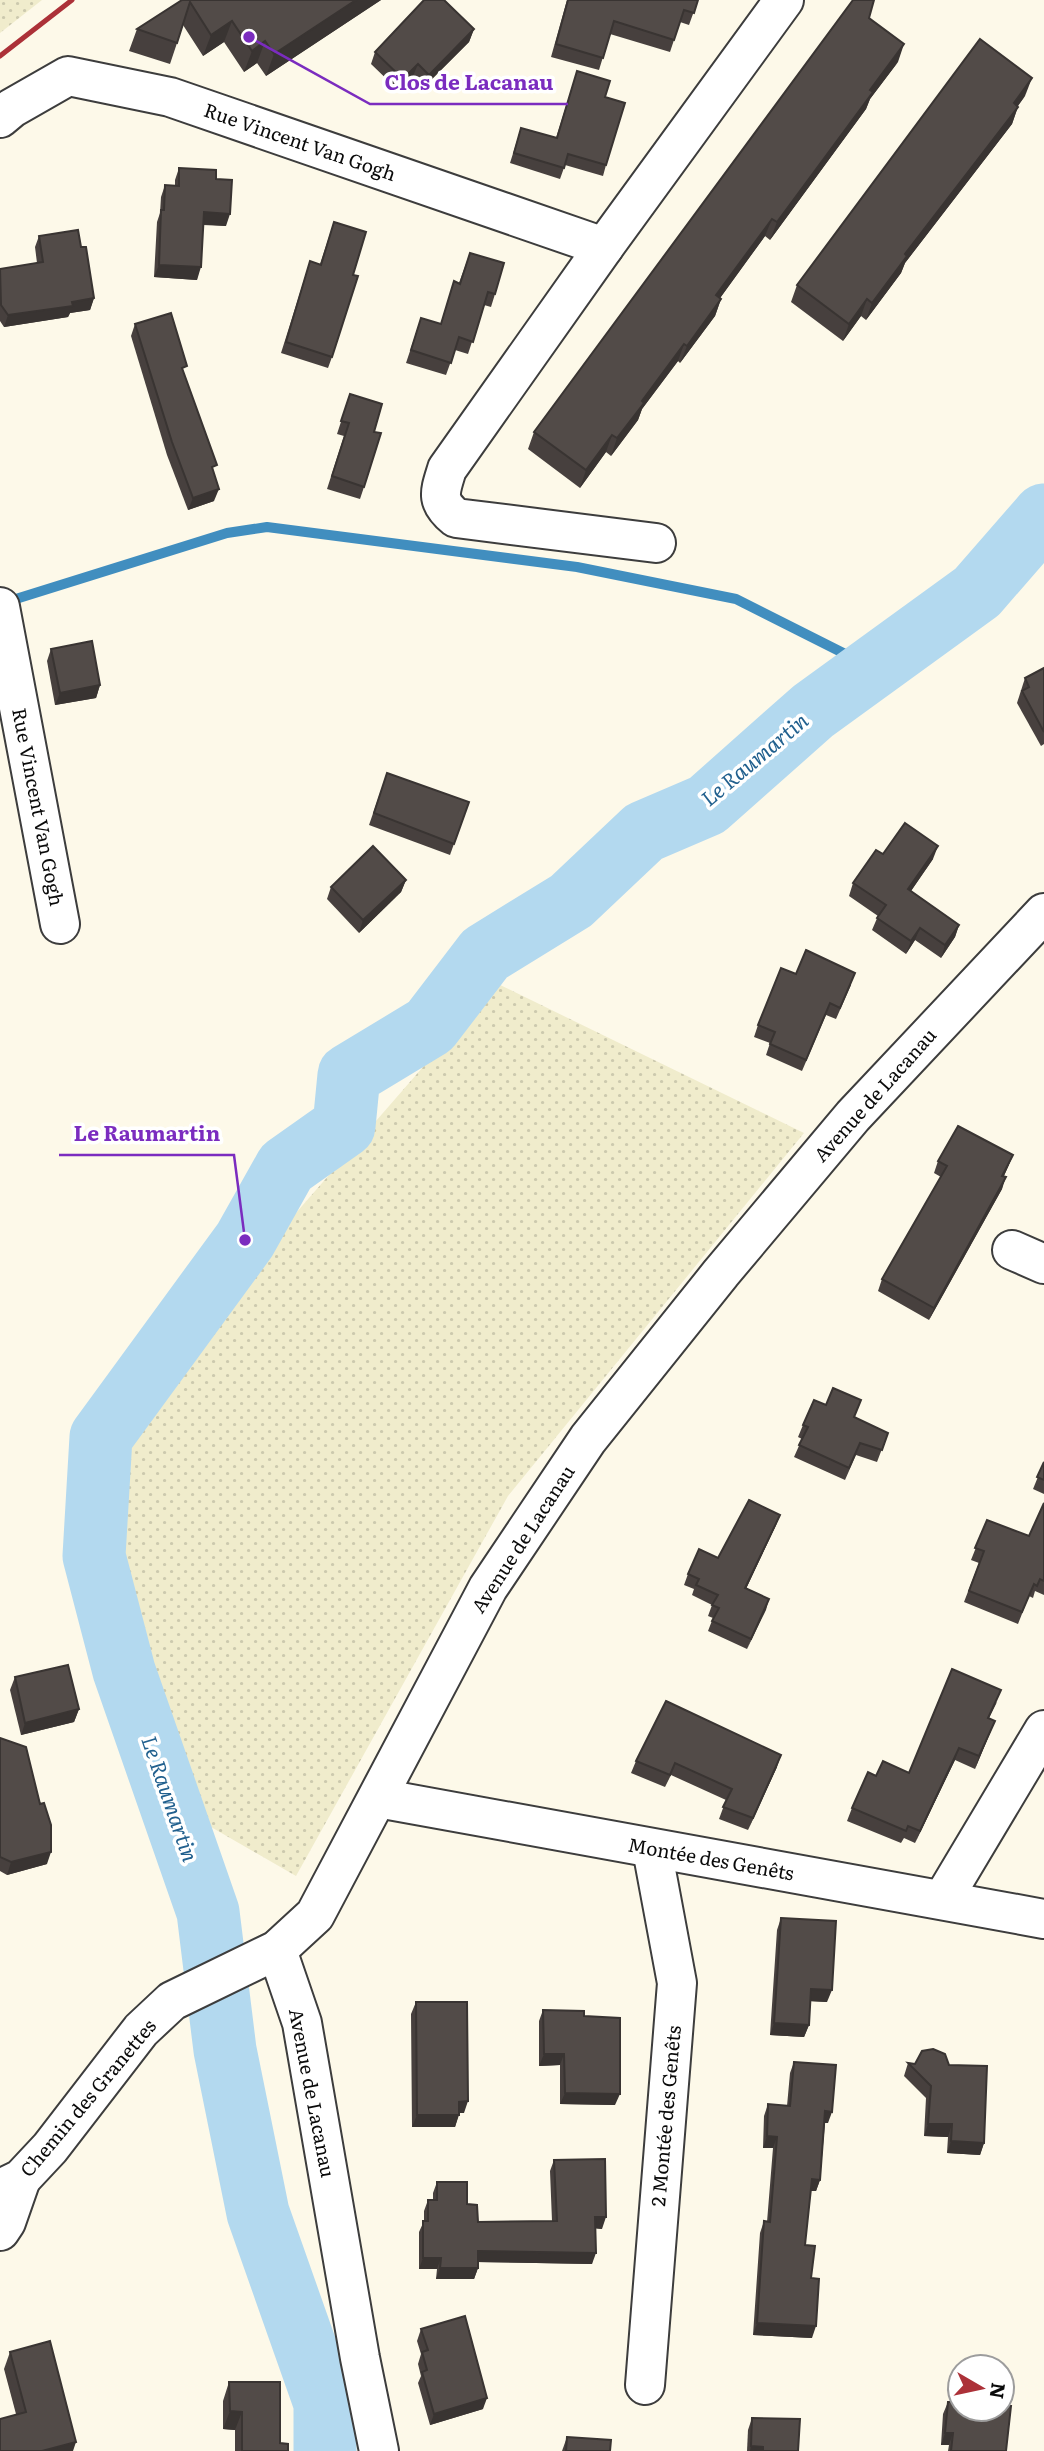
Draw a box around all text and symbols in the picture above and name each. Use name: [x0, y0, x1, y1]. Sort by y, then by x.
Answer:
callout: Clos de Lacanau: [370, 62, 568, 104]
text: Clos de Lacanau: [384, 65, 554, 96]
street label: Rue Vincent Van Gogh: [201, 95, 400, 187]
water label: Le Raumartin: [693, 704, 814, 812]
street label: Rue Vincent Van Gogh: [6, 705, 72, 908]
street label: Avenue de Lacanau: [806, 1021, 942, 1168]
callout: Le Raumartin: [59, 1113, 234, 1155]
text: Le Raumartin: [74, 1116, 221, 1147]
street label: Avenue de Lacanau: [464, 1459, 581, 1618]
water label: Le Raumartin: [135, 1731, 208, 1866]
street label: Montée des Genêts: [626, 1830, 797, 1886]
street label: Avenue de Lacanau: [283, 2006, 343, 2180]
street label: Chemin des Granettes: [13, 2012, 162, 2182]
street label: 2 Montée des Genêts: [643, 2024, 687, 2207]
north arrow: [946, 2353, 1016, 2423]
text: N: [984, 2381, 1014, 2401]

